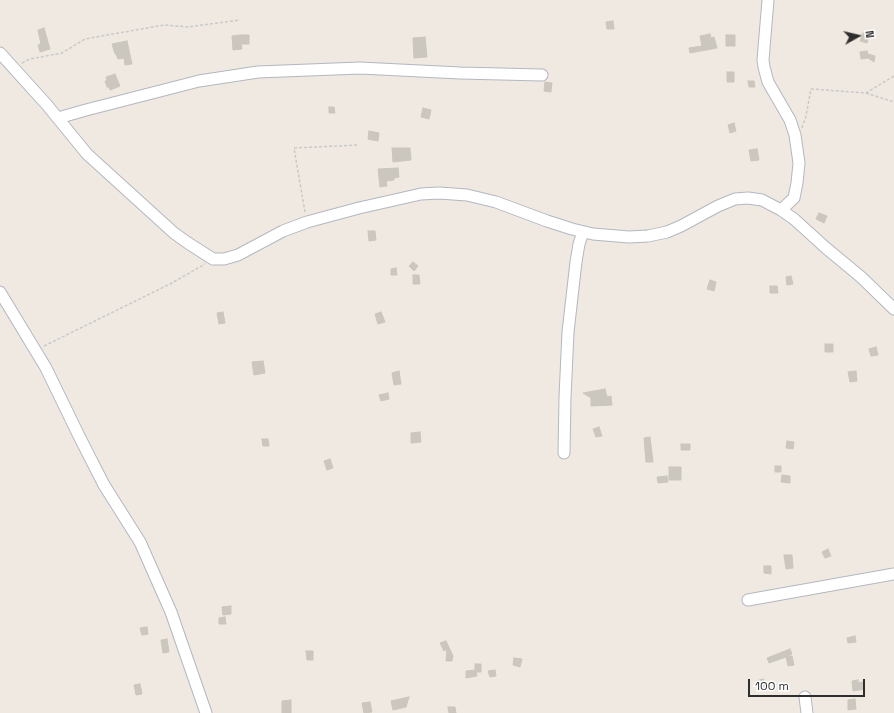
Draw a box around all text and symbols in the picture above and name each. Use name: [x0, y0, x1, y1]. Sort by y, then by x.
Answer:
north arrow: [838, 16, 878, 56]
text: N: [862, 30, 877, 39]
scale bar: [750, 671, 867, 697]
text: 100 m: [755, 678, 789, 694]

